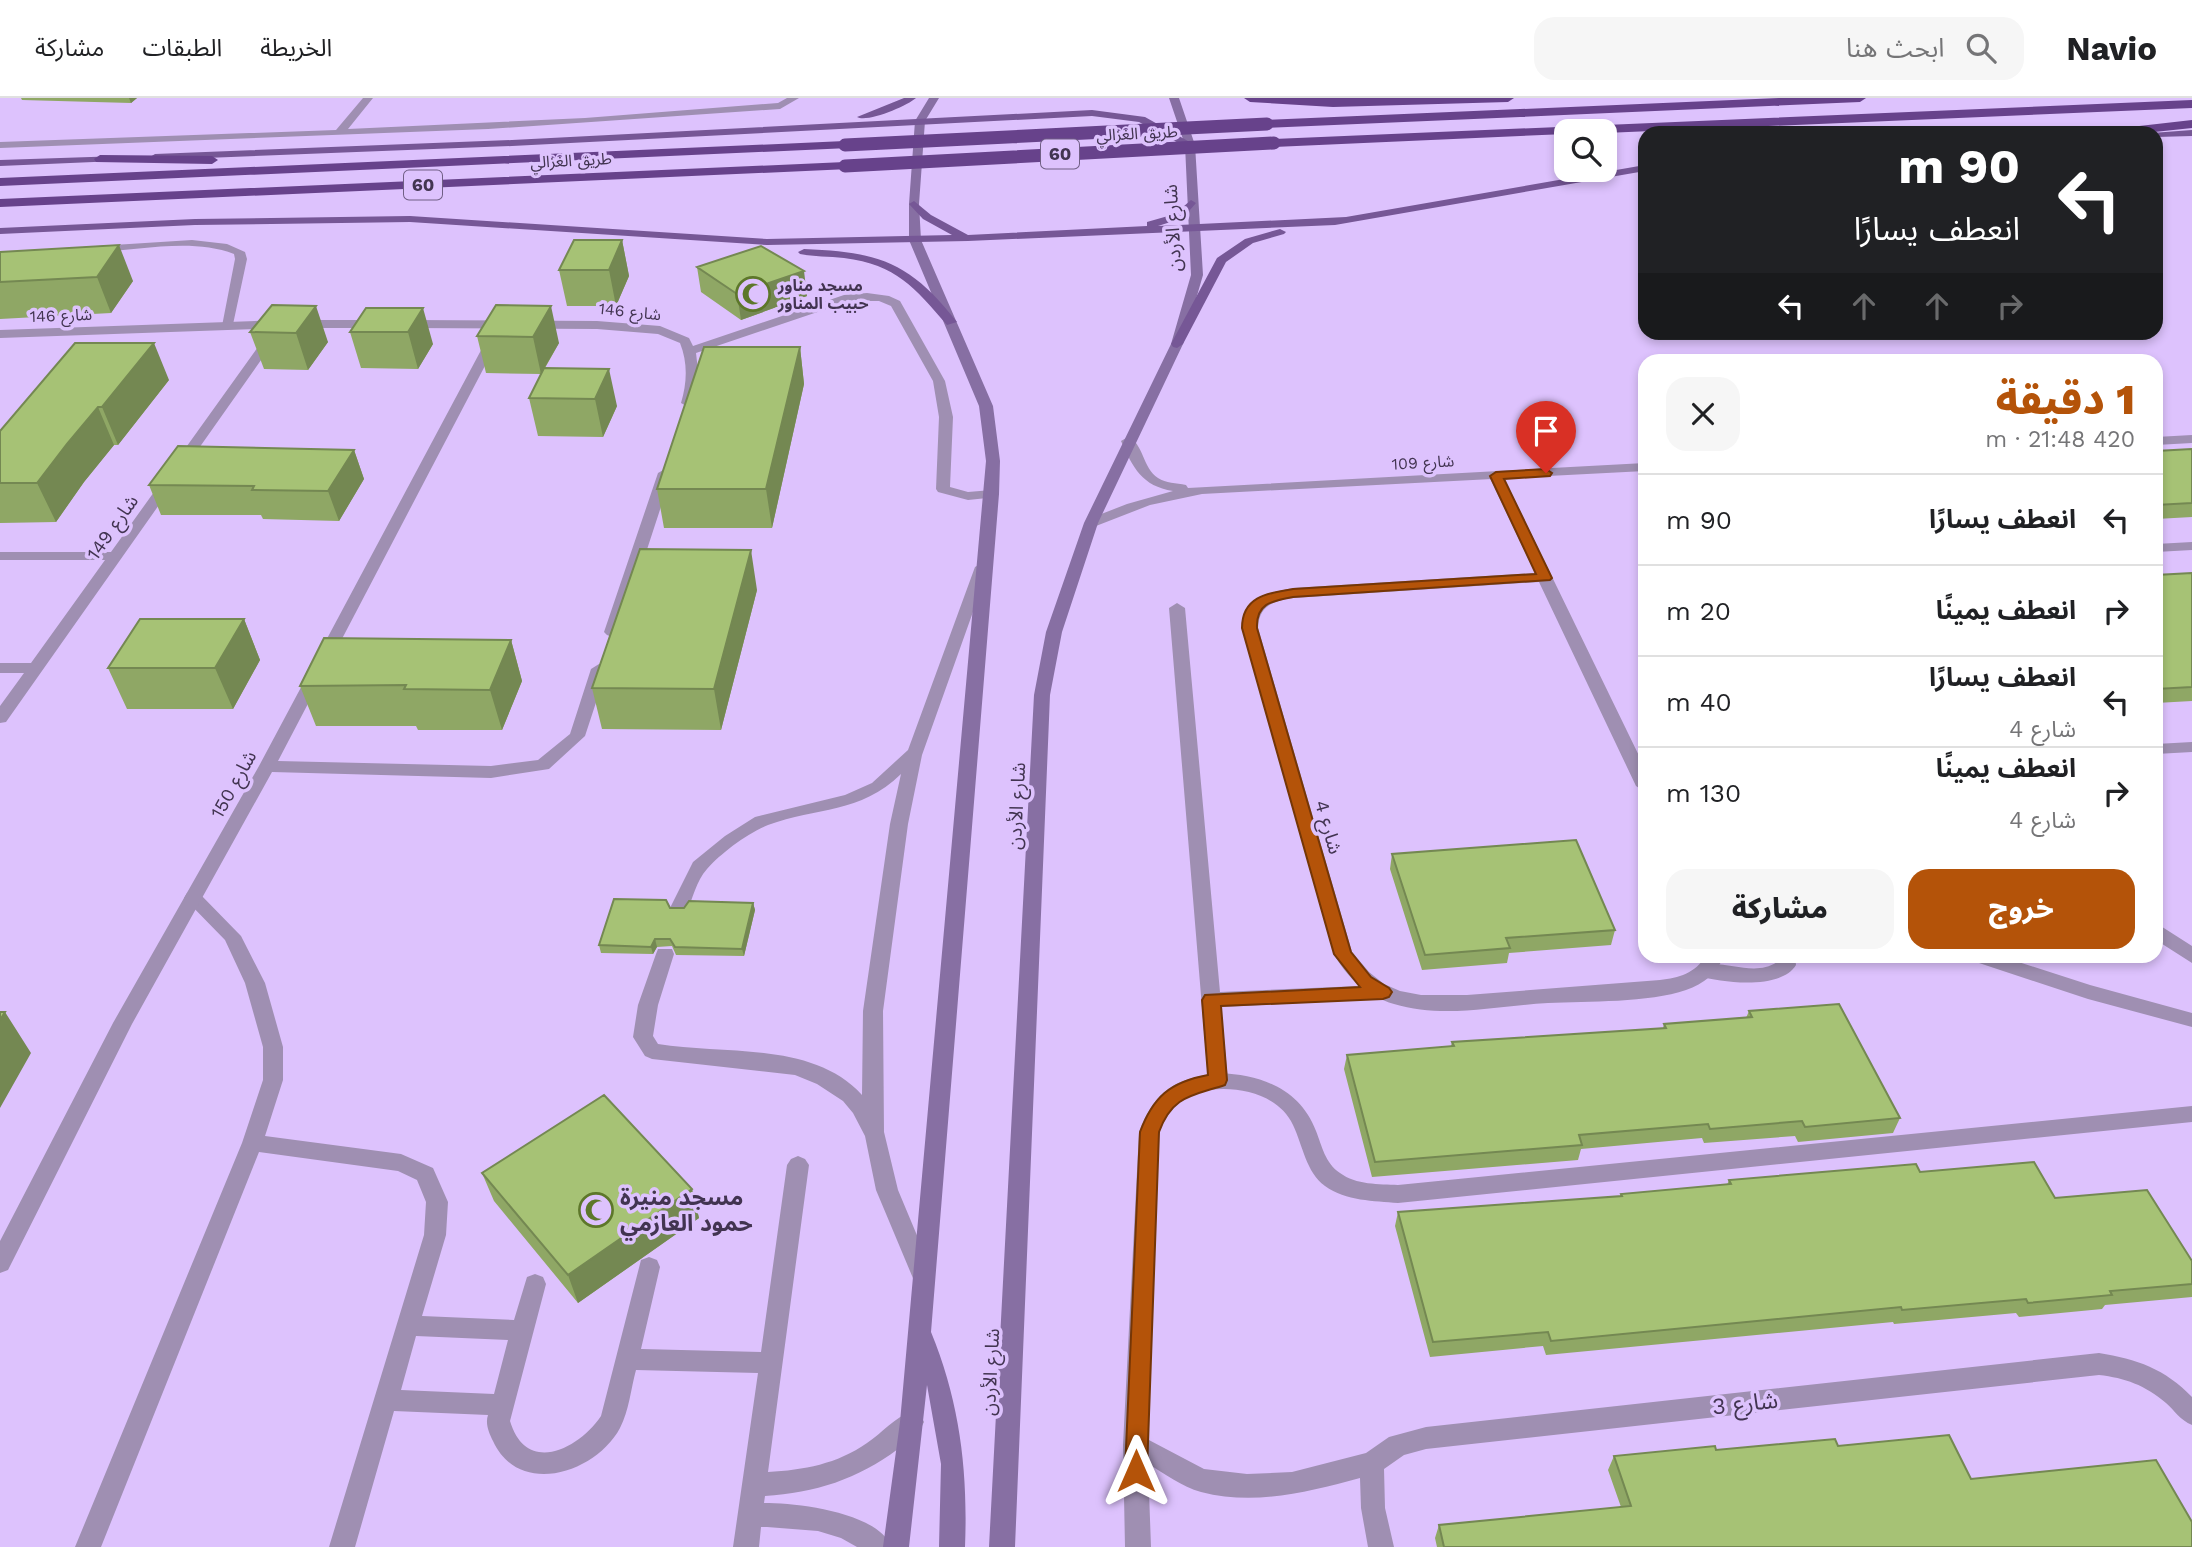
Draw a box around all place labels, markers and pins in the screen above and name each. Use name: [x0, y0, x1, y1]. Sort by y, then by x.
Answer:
mosque icon: مسجد مناور حبيب المناور: [734, 275, 772, 313]
place label: مسجد مناور حبيب المناور: [777, 276, 868, 313]
pin: [1516, 401, 1576, 473]
place label: مسجد منيرة حمود العازمي: [620, 1184, 753, 1241]
mosque icon: مسجد منيرة حمود العازمي: [577, 1191, 615, 1229]

